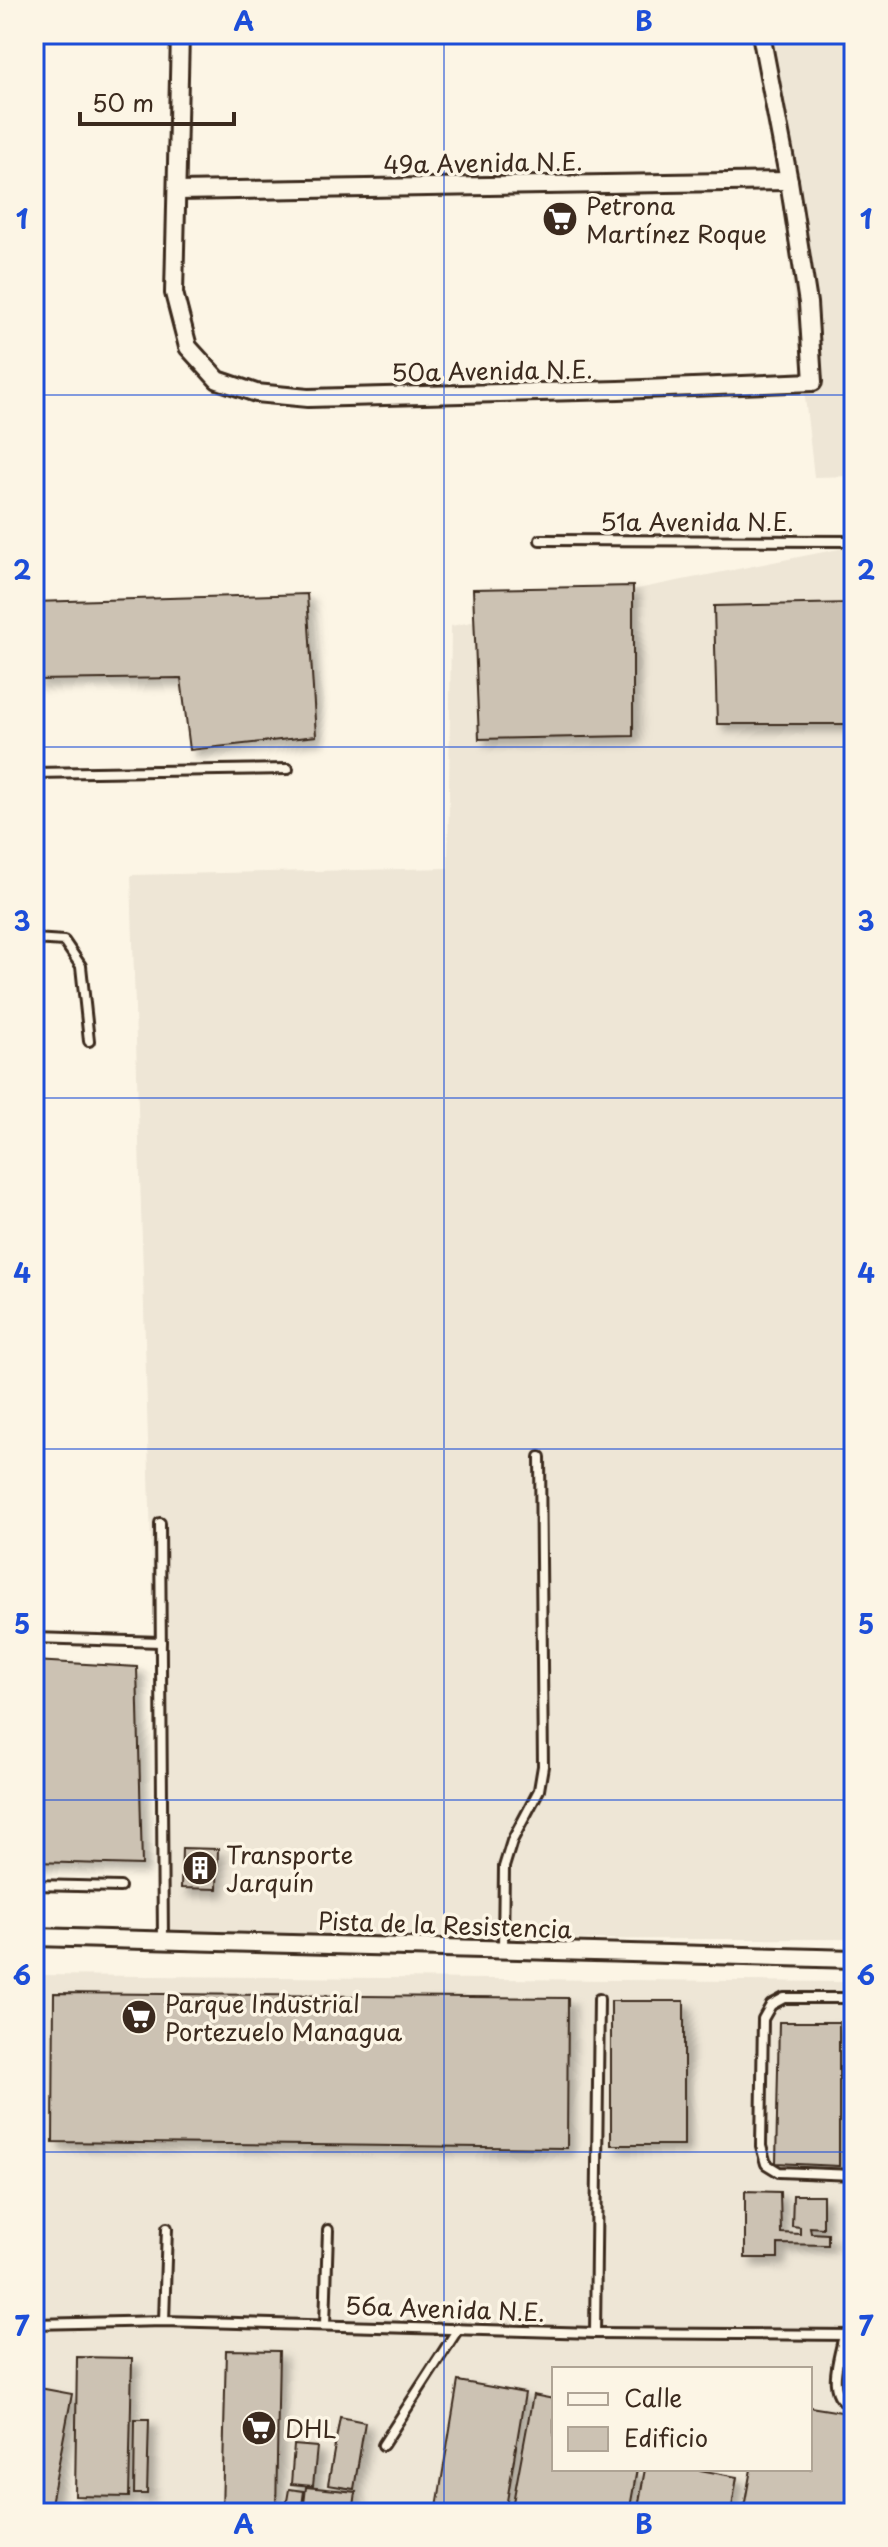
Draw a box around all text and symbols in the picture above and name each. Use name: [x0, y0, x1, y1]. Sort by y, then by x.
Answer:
text: A: [234, 1, 254, 40]
text: B: [635, 1, 653, 40]
scale bar: [80, 76, 234, 126]
text: 50 m: [92, 84, 154, 120]
street label: 49a Avenida N.E.: [383, 142, 583, 182]
place label: Petrona Martínez Roque: [586, 187, 767, 251]
text: 1: [16, 199, 28, 238]
text: 1: [860, 199, 872, 238]
supermarket icon: Petrona Martínez Roque: [541, 200, 579, 238]
street label: 50a Avenida N.E.: [391, 350, 593, 390]
street label: 51a Avenida N.E.: [600, 503, 794, 539]
text: 2: [13, 550, 31, 589]
text: 2: [857, 550, 875, 589]
text: 3: [13, 901, 31, 940]
text: 3: [857, 901, 875, 940]
text: 4: [13, 1253, 31, 1292]
text: 4: [857, 1253, 875, 1292]
text: 5: [14, 1604, 30, 1643]
text: 5: [858, 1604, 874, 1643]
place label: Transporte Jarquín: [226, 1836, 353, 1900]
building icon: Transporte Jarquín: [181, 1849, 219, 1887]
street label: Pista de la Resistencia: [317, 1902, 573, 1946]
text: 6: [13, 1955, 31, 1994]
text: 6: [857, 1955, 875, 1994]
place label: Parque Industrial Portezuelo Managua: [165, 1985, 403, 2049]
supermarket icon: Parque Industrial Portezuelo Managua: [120, 1998, 158, 2036]
street label: 56a Avenida N.E.: [345, 2287, 545, 2329]
text: 7: [15, 2306, 30, 2345]
text: 7: [859, 2306, 874, 2345]
legend: [552, 2367, 812, 2471]
text: Calle: [624, 2379, 682, 2415]
supermarket icon: DHL: [240, 2409, 278, 2447]
place label: DHL: [285, 2410, 337, 2446]
text: Edificio: [624, 2419, 708, 2455]
text: A: [234, 2504, 254, 2543]
text: B: [635, 2504, 653, 2543]

